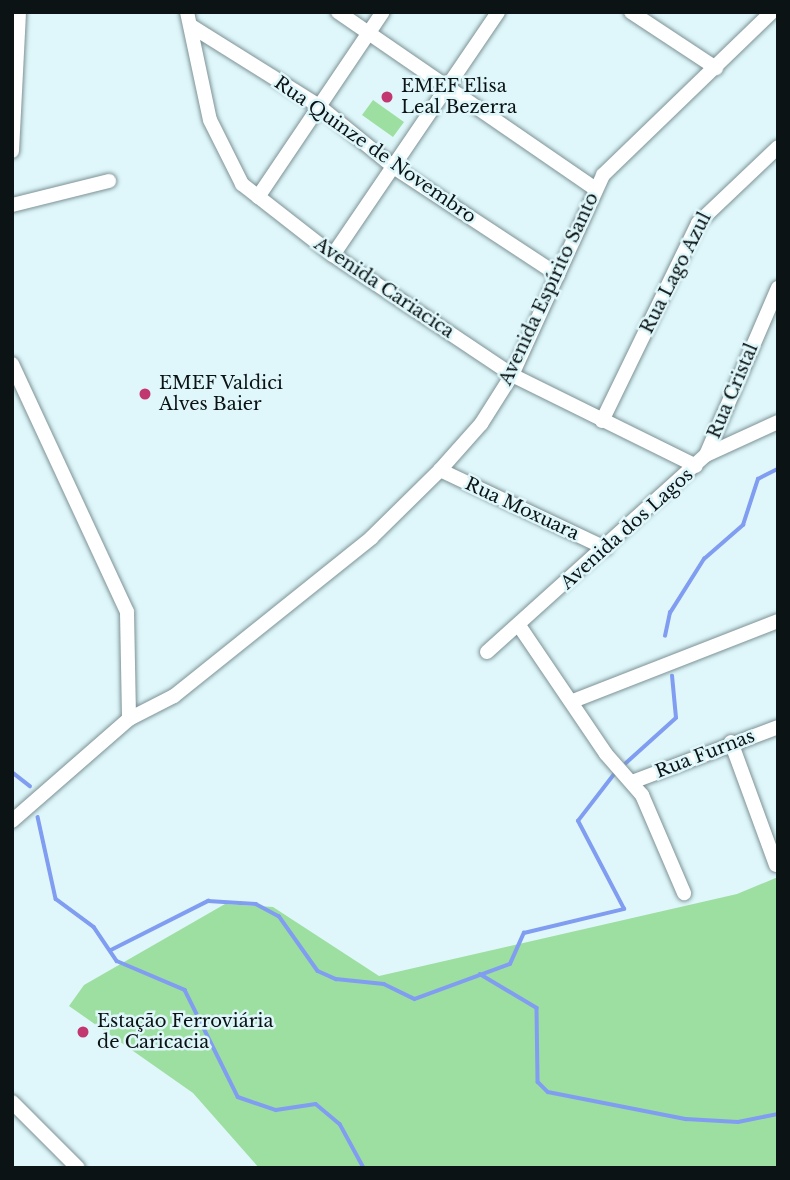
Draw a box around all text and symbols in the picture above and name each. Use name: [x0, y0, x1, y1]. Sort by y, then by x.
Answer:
street label: Rua Quinze de Novembro: [270, 72, 480, 228]
place label: EMEF Elisa Leal Bezerra: [401, 76, 517, 119]
marker: EMEF Elisa Leal Bezerra: [379, 89, 395, 105]
street label: Avenida Espírito Santo: [495, 189, 603, 389]
street label: Rua Lago Azul: [636, 208, 716, 338]
street label: Avenida Cariacica: [310, 233, 458, 343]
street label: Rua Cristal: [703, 340, 763, 442]
place label: EMEF Valdici Alves Baier: [159, 373, 284, 416]
marker: EMEF Valdici Alves Baier: [137, 386, 153, 402]
street label: Avenida dos Lagos: [556, 464, 698, 594]
street label: Rua Moxuara: [462, 473, 582, 545]
street label: Rua Furnas: [652, 725, 758, 783]
place label: Estação Ferroviária de Caricacia: [97, 1011, 273, 1054]
marker: Estação Ferroviária de Caricacia: [75, 1024, 91, 1040]

